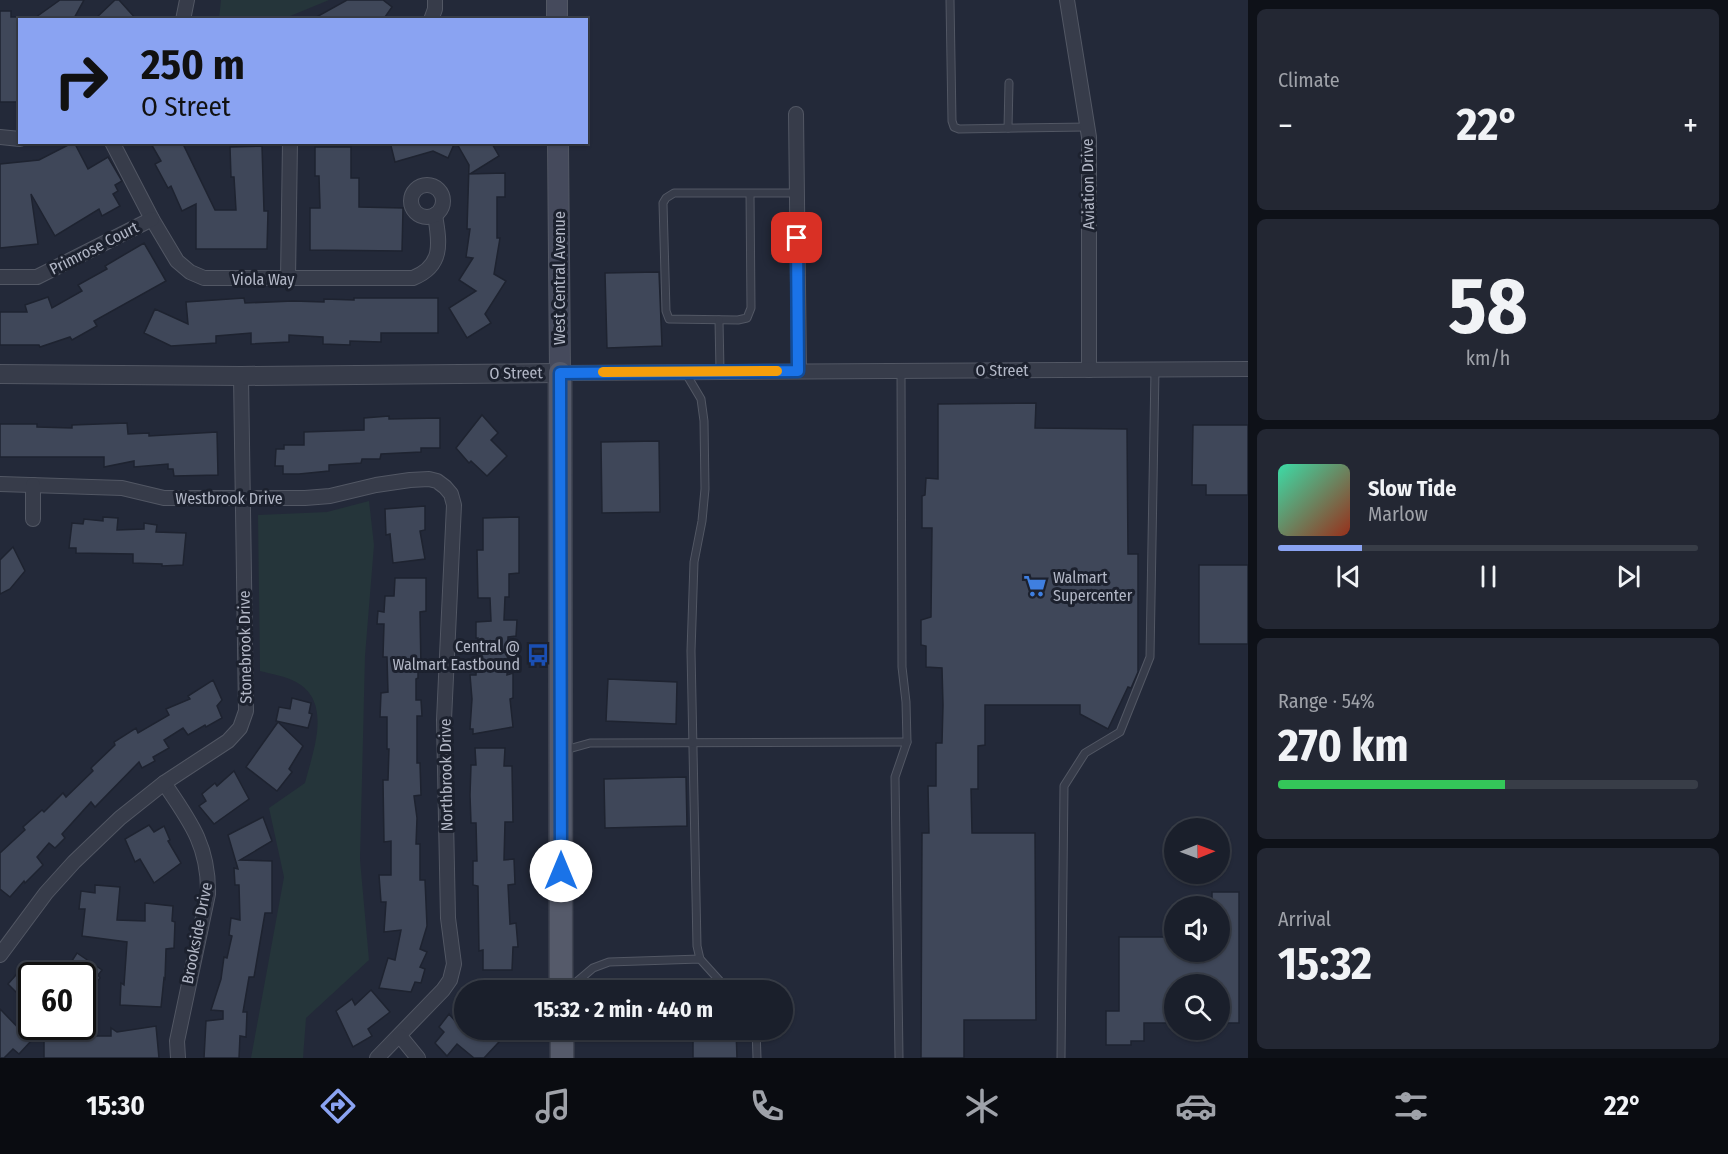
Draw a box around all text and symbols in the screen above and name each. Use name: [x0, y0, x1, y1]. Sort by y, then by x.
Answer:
text: 250 m: [141, 40, 245, 90]
icon: right: [42, 42, 120, 120]
text: Climate: [1278, 68, 1340, 92]
text: O Street: [141, 91, 231, 123]
text: 22°: [1457, 98, 1519, 152]
text: −: [1278, 106, 1293, 146]
text: +: [1683, 106, 1698, 146]
street label: Aviation Drive: [1078, 138, 1098, 230]
street label: West Central Avenue: [550, 211, 569, 345]
pin: [771, 212, 822, 263]
street label: Primrose Court: [46, 217, 142, 279]
icon: arrive: [780, 221, 813, 254]
text: 58: [1448, 260, 1528, 354]
street label: Viola Way: [232, 270, 295, 289]
text: km/h: [1466, 346, 1510, 370]
street label: O Street: [975, 361, 1029, 380]
street label: O Street: [489, 363, 544, 383]
text: Slow Tide: [1368, 475, 1456, 502]
street label: Westbrook Drive: [175, 489, 283, 508]
text: Marlow: [1368, 502, 1428, 526]
icon: previous: [1332, 560, 1365, 593]
icon: pause: [1472, 560, 1505, 593]
icon: next: [1612, 560, 1645, 593]
place label: Walmart Supercenter: [1053, 568, 1133, 605]
supermarket icon: Walmart Supercenter: [1022, 573, 1048, 599]
street label: Stonebrook Drive: [235, 590, 255, 704]
place label: Central @ Walmart Eastbound: [392, 637, 520, 674]
bus stop icon: Central @ Walmart Eastbound: [525, 642, 551, 668]
text: Range · 54%: [1278, 689, 1375, 713]
street label: Northbrook Drive: [436, 718, 456, 832]
text: 270 km: [1278, 719, 1409, 773]
north arrow: [1164, 818, 1230, 884]
map controls: [1164, 818, 1230, 1040]
position arrow: [529, 839, 593, 903]
street label: Brookside Drive: [178, 881, 216, 985]
button: sound: [1164, 896, 1230, 962]
text: Arrival: [1278, 907, 1331, 931]
text: 15:32: [1278, 937, 1372, 991]
speed limit sign: 60: [18, 962, 96, 1040]
button: search: [1164, 974, 1230, 1040]
text: 15:32 · 2 min · 440 m: [534, 996, 713, 1023]
icon: directions: [317, 1085, 359, 1127]
icon: music: [532, 1085, 574, 1127]
icon: phone: [746, 1085, 788, 1127]
icon: climate: [961, 1085, 1003, 1127]
icon: car: [1175, 1085, 1217, 1127]
icon: filters: [1390, 1085, 1432, 1127]
text: 15:30: [86, 1090, 145, 1122]
text: 22°: [1604, 1090, 1642, 1122]

